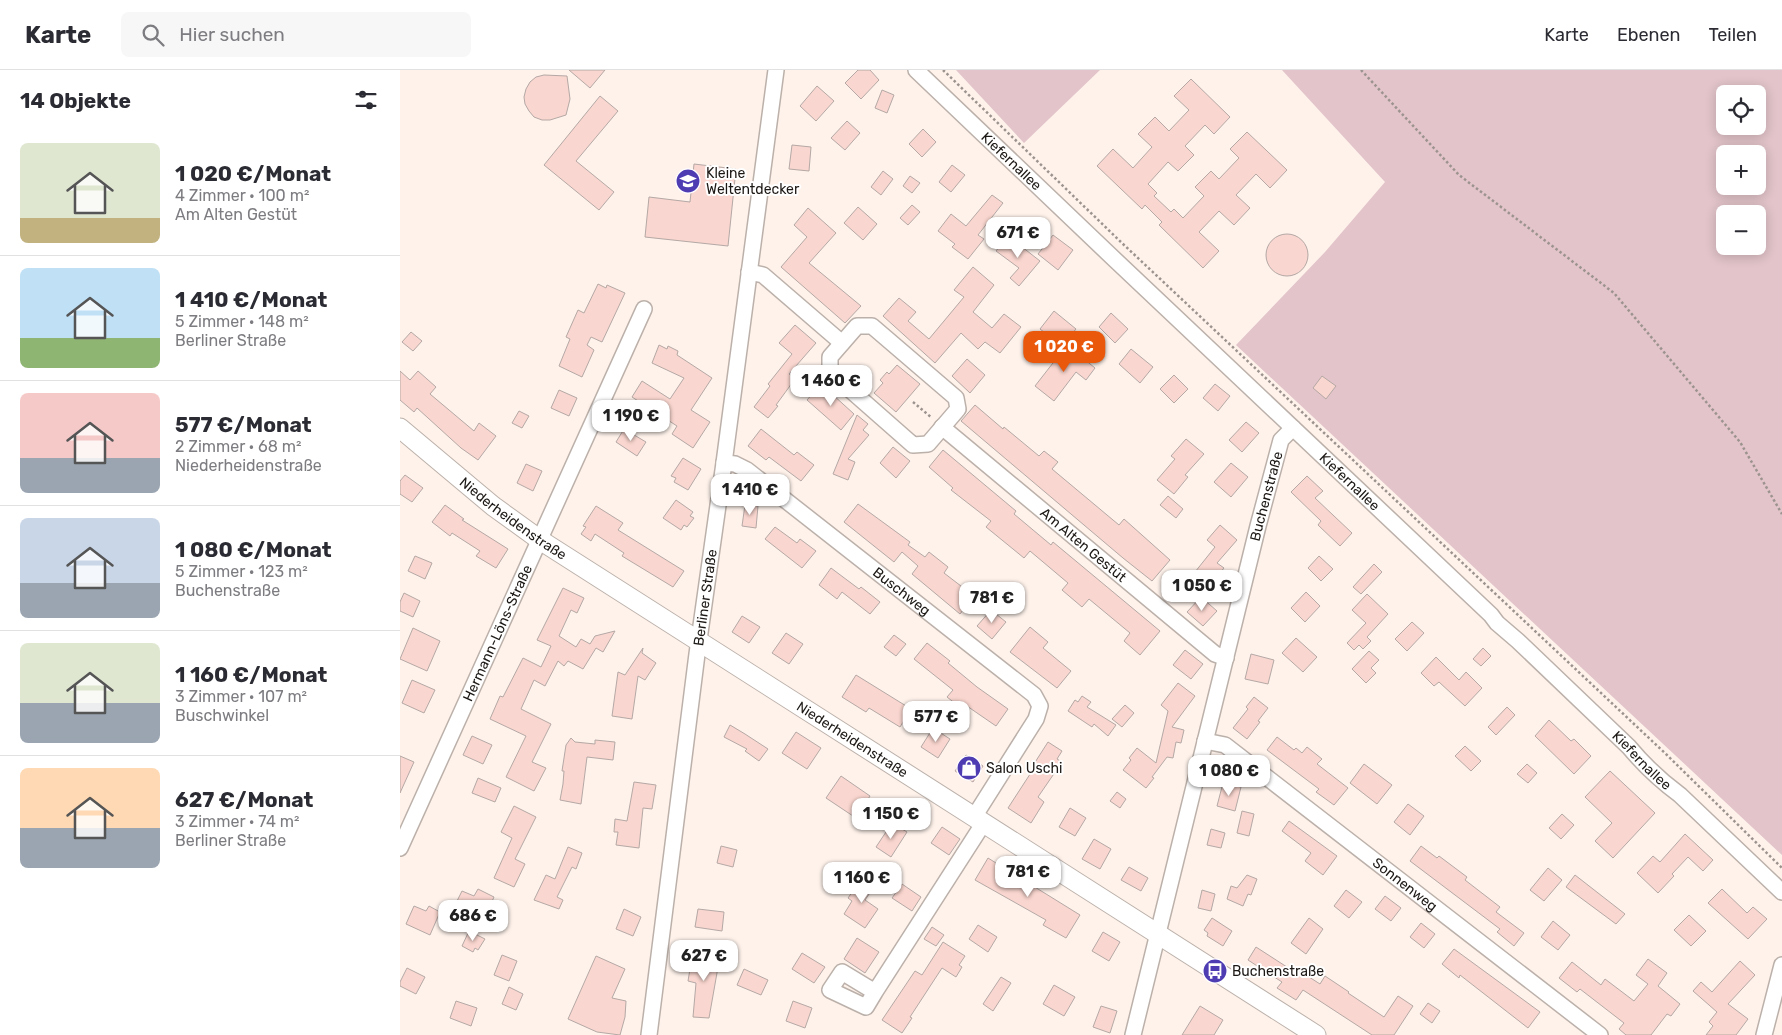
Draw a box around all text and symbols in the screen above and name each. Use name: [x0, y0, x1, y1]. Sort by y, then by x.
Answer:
search box: [121, 12, 471, 57]
text: Karte: [25, 21, 91, 49]
icon: search: [139, 21, 167, 49]
text: Hier suchen: [179, 23, 285, 46]
text: Karte: [1544, 24, 1589, 46]
text: Ebenen: [1617, 24, 1681, 46]
text: Teilen: [1709, 24, 1757, 46]
map controls: [1716, 85, 1766, 255]
button: locate: [1716, 85, 1766, 135]
icon: filters: [352, 86, 380, 114]
text: 14 Objekte: [20, 88, 131, 113]
street label: Kiefernallee: [978, 128, 1045, 194]
button: +: [1716, 145, 1766, 195]
text: 1 020 €/Monat: [175, 161, 331, 186]
icon: home: [60, 163, 120, 223]
place label: Kleine Weltentdecker: [706, 165, 800, 198]
school or university icon: Kleine Weltentdecker: [675, 168, 701, 194]
text: 4 Zimmer · 100 m²: [175, 186, 309, 205]
text: Am Alten Gestüt: [175, 205, 297, 224]
button: −: [1716, 205, 1766, 255]
pin: 671 €: [983, 216, 1053, 259]
text: 671 €: [997, 223, 1039, 242]
text: 1 410 €/Monat: [175, 287, 327, 312]
icon: home: [60, 288, 120, 348]
text: 5 Zimmer · 148 m²: [175, 312, 309, 331]
pin: 1 020 €: [1018, 330, 1110, 373]
text: Berliner Straße: [175, 331, 286, 350]
text: 1 020 €: [1034, 337, 1094, 356]
pin: 1 460 €: [785, 364, 877, 407]
text: 1 460 €: [801, 371, 861, 390]
pin: 1 190 €: [585, 400, 677, 442]
text: 1 190 €: [603, 406, 659, 425]
text: 577 €/Monat: [175, 412, 312, 437]
icon: home: [60, 413, 120, 473]
text: 2 Zimmer · 68 m²: [175, 437, 301, 456]
street label: Buchenstraße: [1246, 449, 1286, 543]
street label: Kiefernallee: [1316, 449, 1384, 514]
text: Niederheidenstraße: [175, 456, 322, 475]
street label: Niederheidenstraße: [456, 473, 570, 563]
pin: 1 410 €: [704, 474, 796, 516]
text: 1 410 €: [722, 480, 778, 499]
street label: Am Alten Gestüt: [1037, 504, 1130, 586]
text: 1 080 €/Monat: [175, 537, 332, 562]
icon: home: [60, 538, 120, 598]
street label: Berliner Straße: [690, 548, 720, 647]
text: 5 Zimmer · 123 m²: [175, 562, 308, 581]
street label: Hermann-Löns-Straße: [459, 562, 536, 704]
street label: Buschweg: [870, 563, 934, 619]
pin: 1 050 €: [1156, 570, 1248, 612]
text: 1 050 €: [1172, 576, 1232, 595]
text: Buchenstraße: [175, 581, 280, 600]
pin: 781 €: [957, 582, 1027, 624]
text: 781 €: [970, 588, 1014, 607]
text: 1 160 €/Monat: [175, 662, 327, 687]
icon: home: [60, 663, 120, 723]
text: 3 Zimmer · 107 m²: [175, 687, 307, 706]
street label: Niederheidenstraße: [794, 698, 911, 781]
pin: 577 €: [901, 700, 971, 743]
text: Buschwinkel: [175, 706, 269, 725]
text: 577 €: [914, 707, 958, 726]
street label: Kiefernallee: [1609, 727, 1675, 794]
pin: 1 080 €: [1183, 754, 1275, 797]
shop icon: Salon Uschi: [956, 755, 982, 781]
place label: Salon Uschi: [986, 760, 1062, 777]
text: 1 080 €: [1199, 761, 1259, 780]
text: 627 €/Monat: [175, 787, 313, 812]
icon: home: [60, 788, 120, 848]
pin: 1 150 €: [845, 798, 937, 840]
text: 1 150 €: [863, 804, 919, 823]
text: 3 Zimmer · 74 m²: [175, 812, 299, 831]
text: Berliner Straße: [175, 831, 286, 850]
street label: Sonnenweg: [1369, 854, 1441, 915]
pin: 781 €: [993, 856, 1063, 898]
pin: 1 160 €: [816, 862, 908, 904]
text: 781 €: [1006, 862, 1050, 881]
text: 1 160 €: [834, 868, 890, 887]
pin: 686 €: [438, 900, 508, 942]
text: 686 €: [449, 906, 497, 925]
pin: 627 €: [669, 940, 739, 982]
text: 627 €: [681, 946, 727, 965]
bus stop icon: Buchenstraße: [1202, 958, 1228, 984]
place label: Buchenstraße: [1232, 963, 1324, 980]

